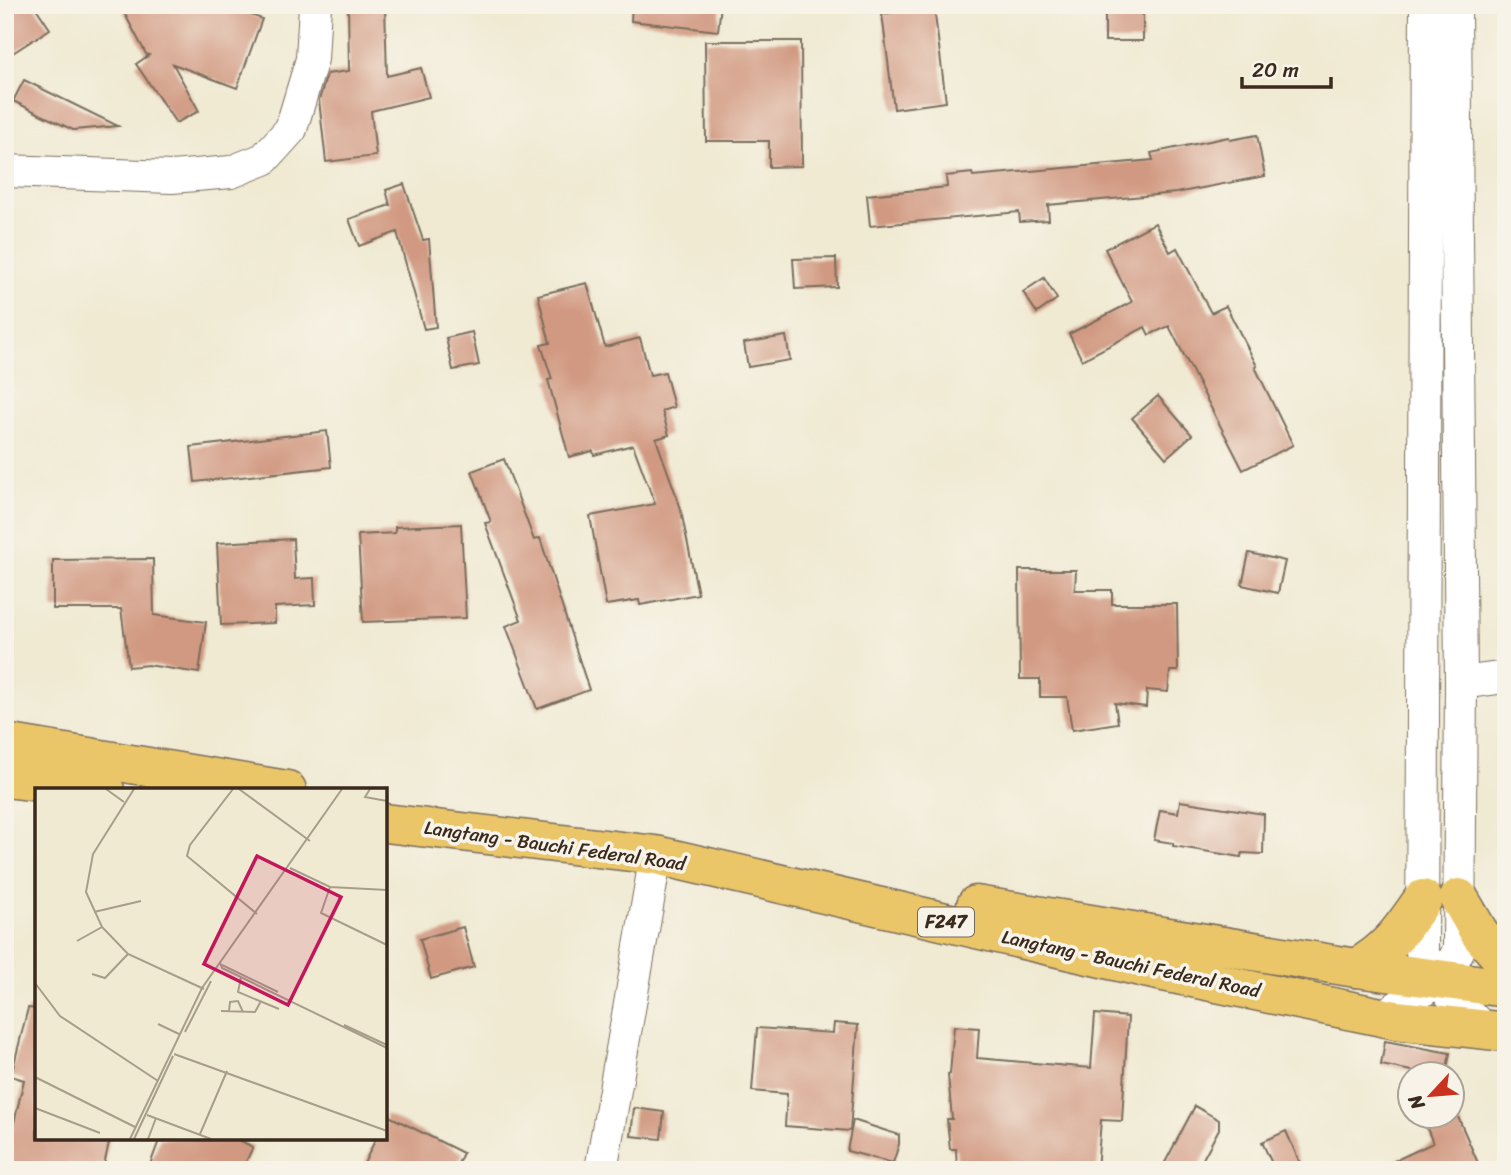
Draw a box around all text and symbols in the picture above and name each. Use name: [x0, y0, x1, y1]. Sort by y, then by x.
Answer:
scale bar: [1242, 46, 1331, 90]
text: 20 m: [1252, 51, 1299, 89]
inset map: [35, 788, 387, 1140]
street label: Langtang - Bauchi Federal Road: [422, 811, 690, 880]
road number: F247: [918, 908, 974, 937]
street label: Langtang - Bauchi Federal Road: [999, 920, 1265, 1007]
north arrow: [1396, 1060, 1466, 1130]
text: N: [1398, 1088, 1434, 1116]

